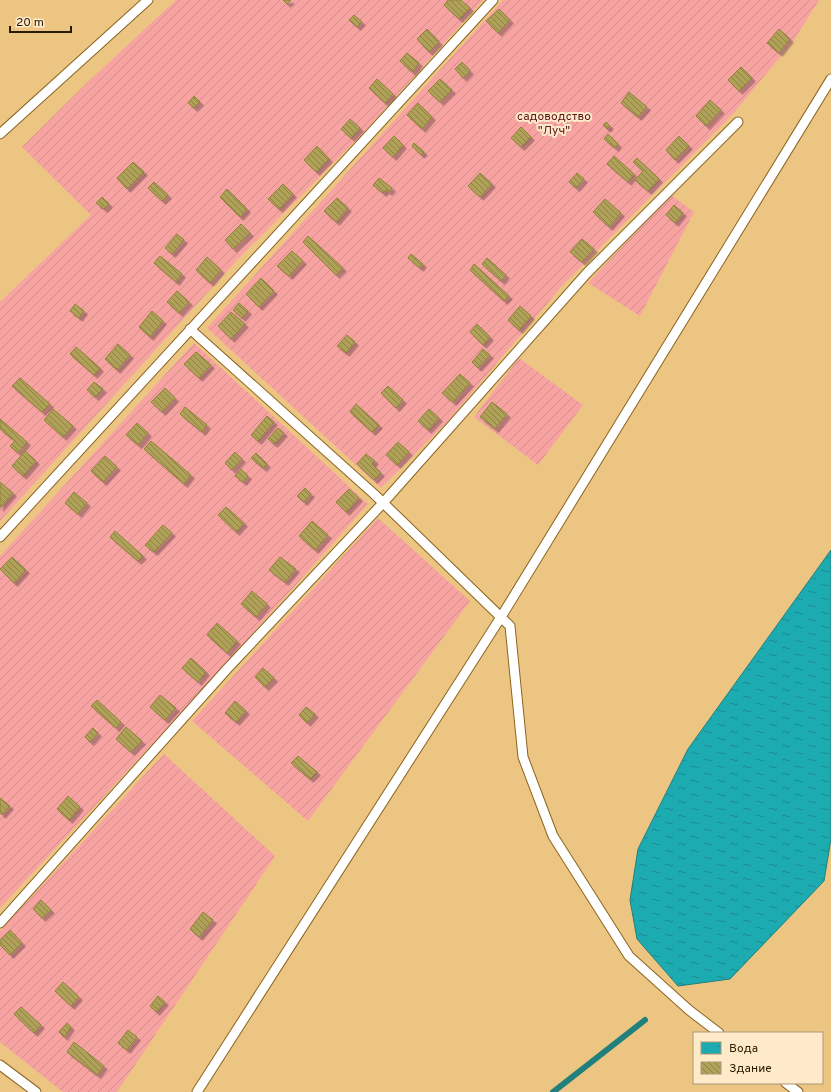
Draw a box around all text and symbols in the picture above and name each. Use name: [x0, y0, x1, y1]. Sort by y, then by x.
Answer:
scale bar: [10, 8, 71, 34]
text: 20 m: [16, 15, 44, 31]
park label: садоводство "Луч": [517, 109, 591, 139]
legend: [693, 1032, 823, 1084]
text: Вода: [729, 1041, 758, 1057]
text: Здание: [729, 1061, 772, 1077]

